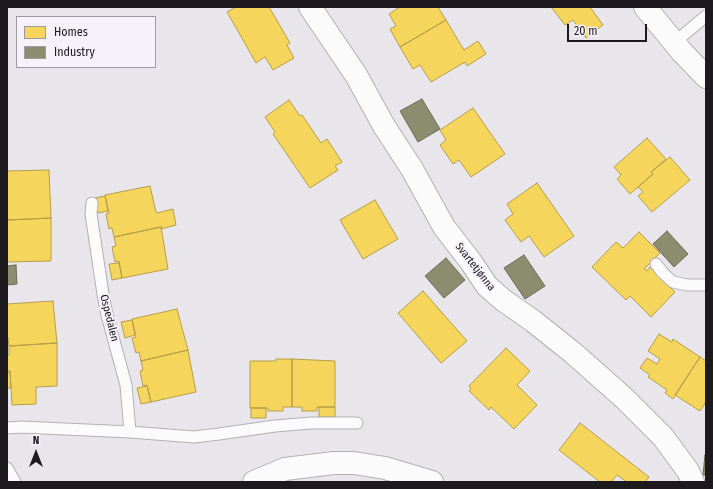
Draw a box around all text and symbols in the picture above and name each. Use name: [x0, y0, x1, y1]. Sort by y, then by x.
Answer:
legend: [16, 16, 156, 68]
scale bar: [569, 16, 649, 42]
text: 20 m: [574, 24, 598, 38]
text: Homes: [54, 25, 88, 39]
text: Industry: [54, 45, 95, 59]
street label: Svartetjønna: [452, 240, 498, 294]
street label: Ospedalen: [97, 293, 121, 343]
north arrow: [16, 433, 56, 473]
text: N: [33, 434, 39, 447]

